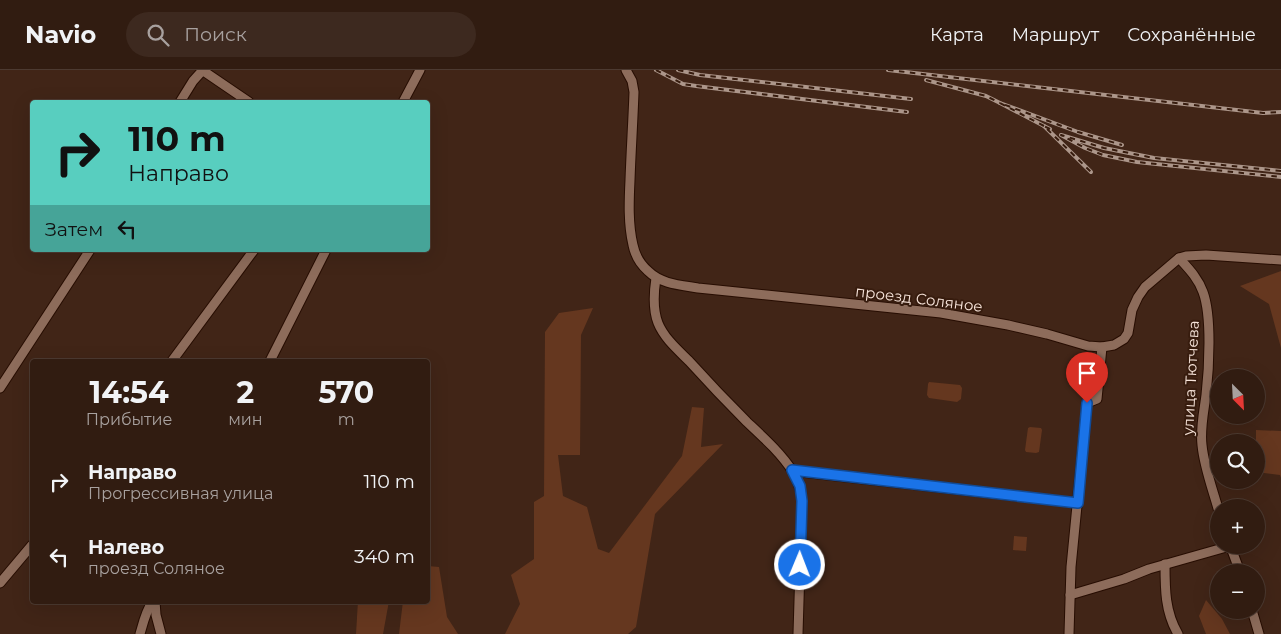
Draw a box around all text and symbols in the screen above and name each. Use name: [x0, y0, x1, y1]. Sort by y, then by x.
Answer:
search box: [126, 12, 476, 57]
text: Navio: [25, 20, 96, 49]
icon: search: [144, 21, 172, 49]
text: Поиск: [184, 23, 247, 46]
text: Карта: [930, 24, 984, 46]
text: Маршрут: [1012, 24, 1099, 46]
text: Сохранённые: [1127, 24, 1256, 46]
text: 110 m: [128, 117, 226, 160]
icon: right: [45, 120, 110, 185]
text: Направо: [128, 160, 229, 187]
icon: left: [113, 215, 141, 243]
text: Затем: [45, 218, 103, 241]
street label: проезд Соляное: [854, 281, 984, 316]
street label: улица Тютчева: [1178, 320, 1203, 437]
pin: [1066, 352, 1108, 403]
icon: arrive: [1073, 359, 1101, 387]
north arrow: [1210, 369, 1265, 424]
map controls: [1210, 369, 1265, 619]
text: 14:54: [90, 374, 169, 411]
text: 2: [237, 374, 254, 411]
text: 570: [318, 374, 374, 411]
text: Прибытие: [86, 410, 172, 429]
text: мин: [228, 410, 263, 429]
text: m: [338, 410, 355, 429]
button: search: [1210, 434, 1265, 489]
text: Направо: [88, 461, 177, 484]
icon: right: [45, 468, 73, 496]
text: 110 m: [364, 470, 415, 493]
text: Прогрессивная улица: [88, 484, 273, 503]
button: +: [1210, 499, 1265, 554]
text: Налево: [88, 536, 164, 559]
position arrow: [773, 538, 825, 590]
icon: left: [45, 543, 73, 571]
text: 340 m: [354, 545, 415, 568]
text: проезд Соляное: [88, 559, 225, 578]
button: −: [1210, 564, 1265, 619]

